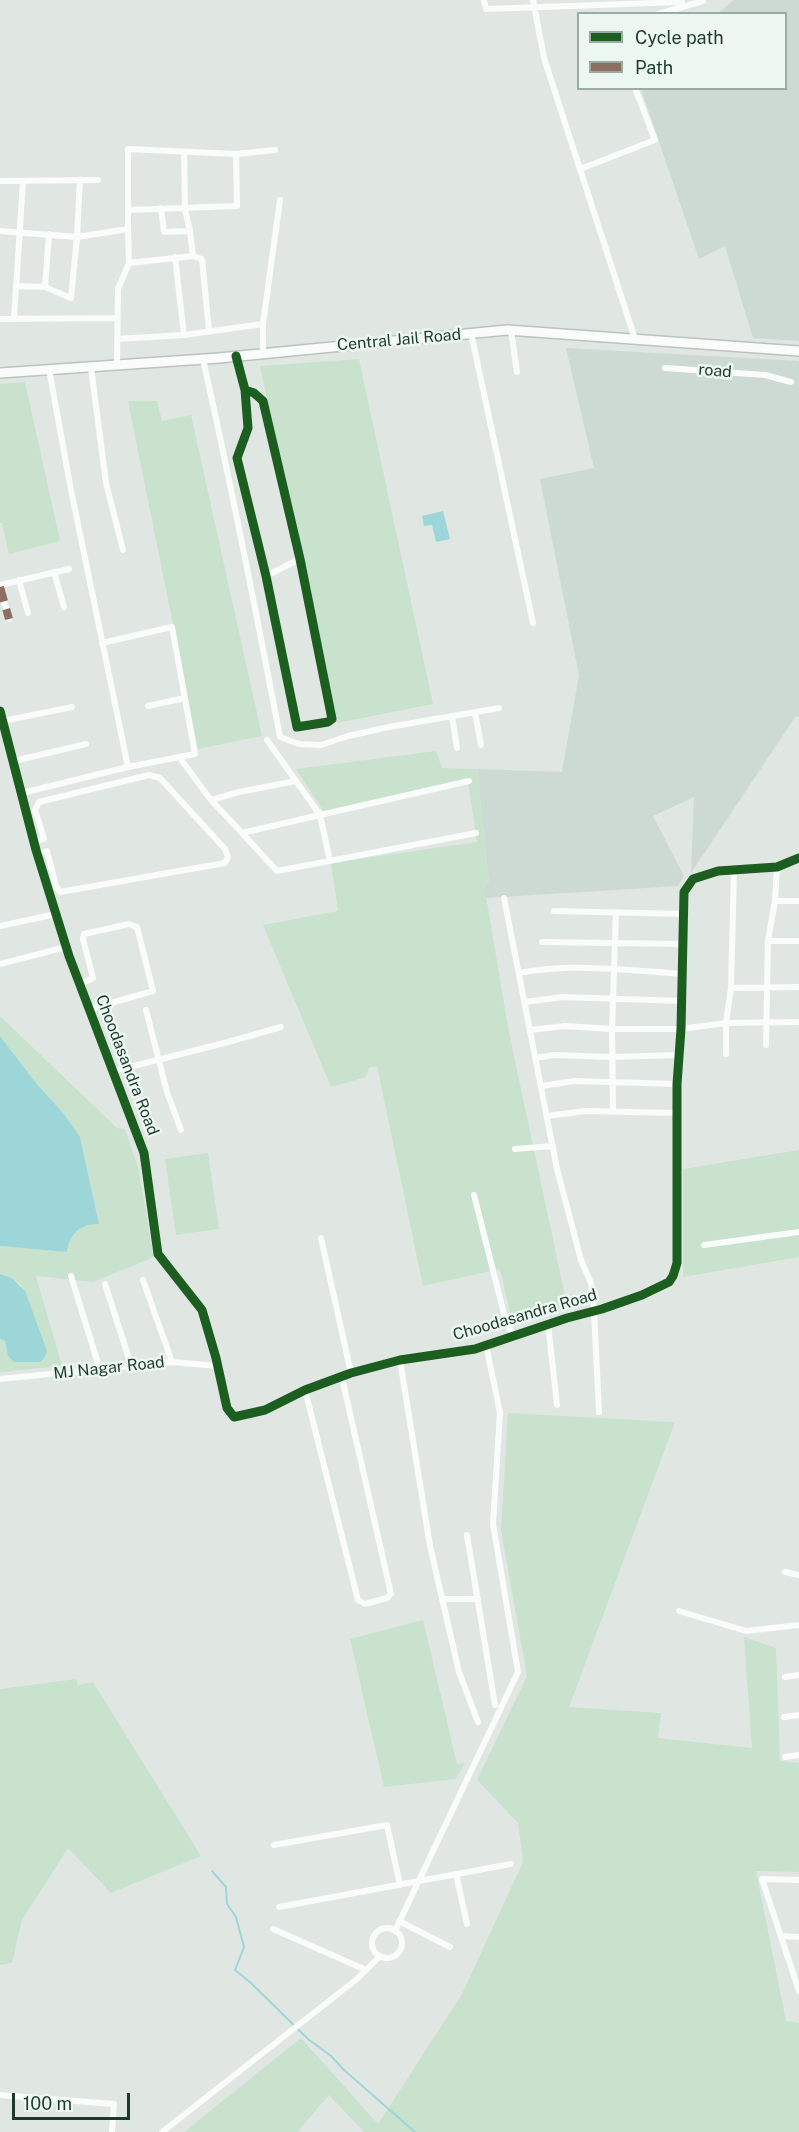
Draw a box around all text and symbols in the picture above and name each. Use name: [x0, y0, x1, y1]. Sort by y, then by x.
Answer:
legend: [577, 12, 787, 90]
text: Cycle path: [635, 27, 724, 48]
text: Path: [635, 57, 673, 78]
street label: Central Jail Road: [336, 325, 462, 355]
street label: road: [697, 360, 733, 382]
street label: Choodasandra Road: [91, 992, 163, 1138]
street label: Choodasandra Road: [451, 1285, 599, 1345]
street label: MJ Nagar Road: [52, 1353, 166, 1383]
scale bar: [15, 2081, 134, 2119]
text: 100 m: [23, 2093, 72, 2114]

